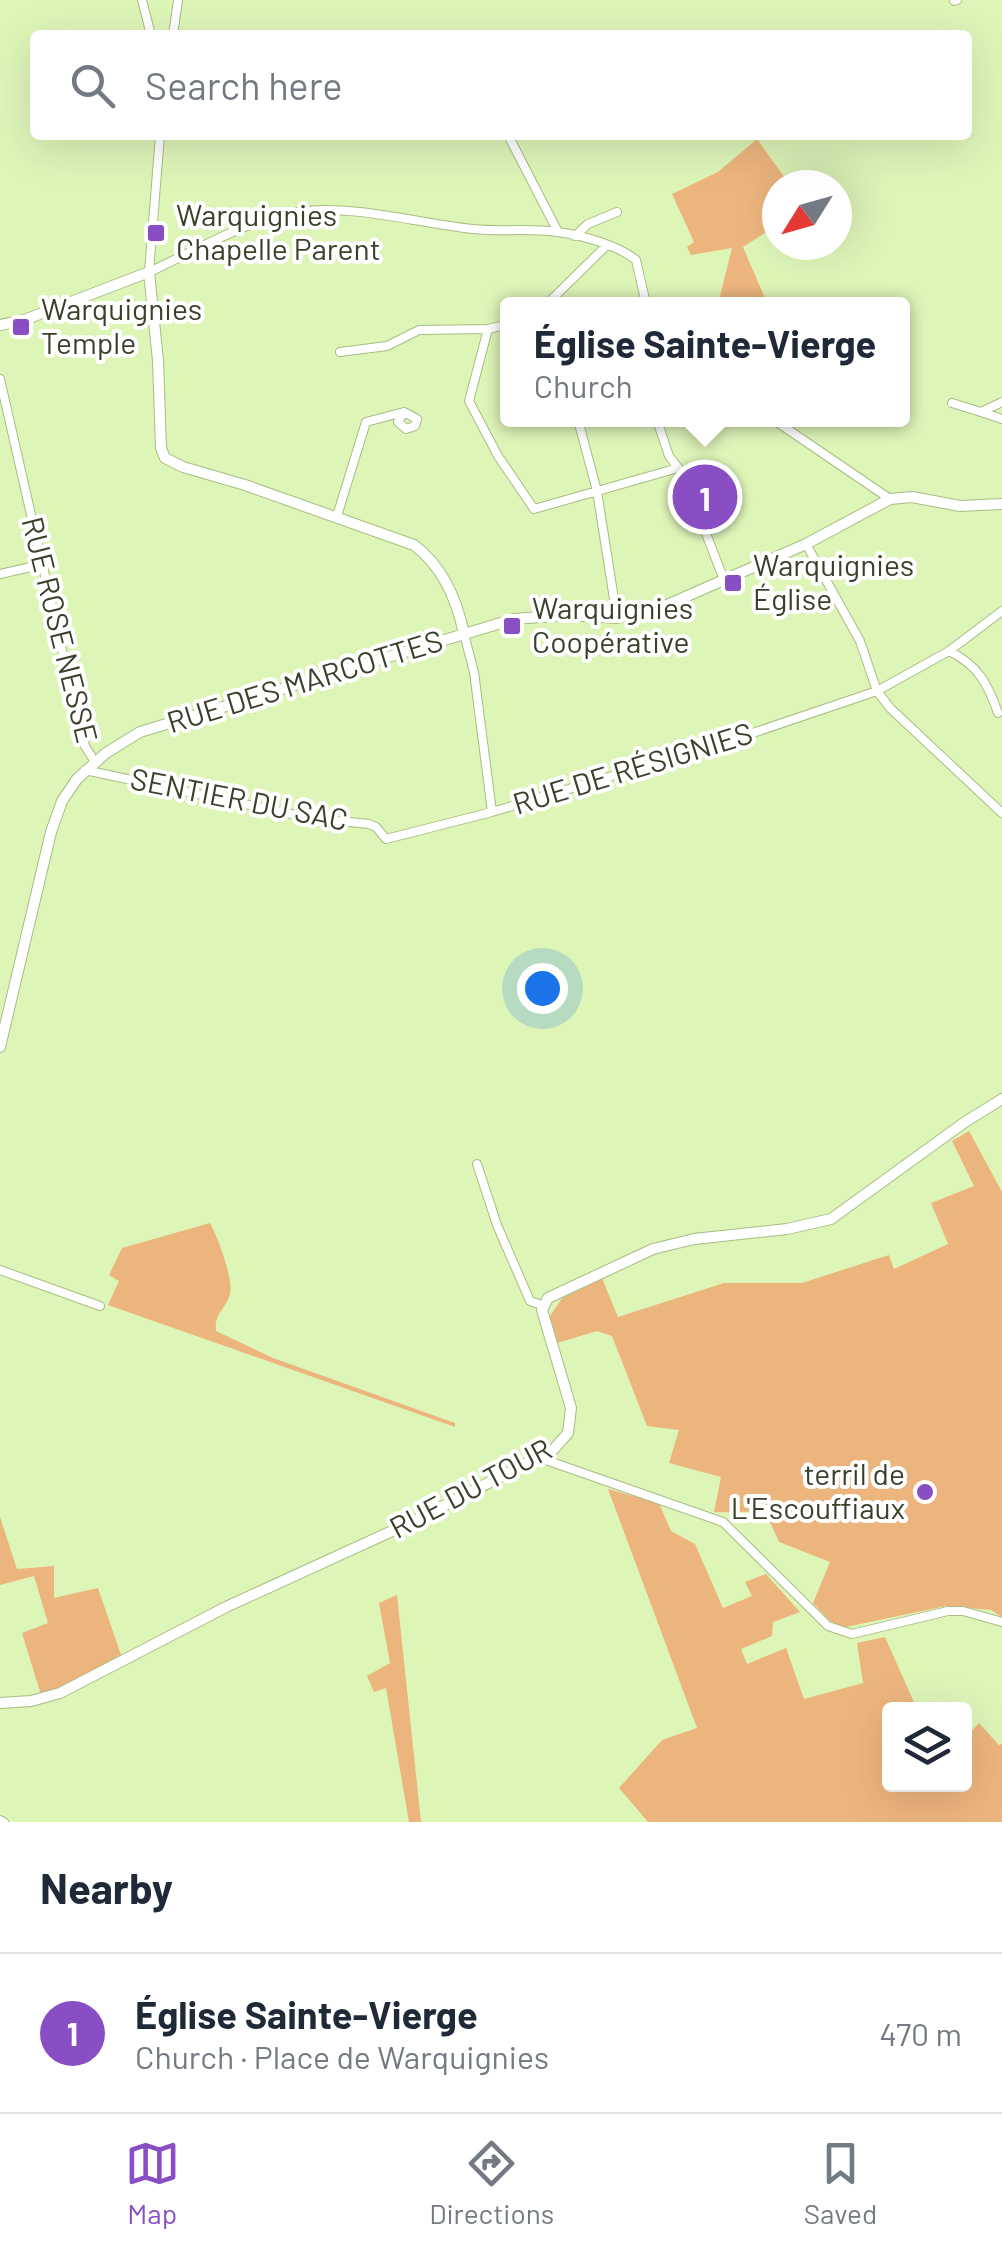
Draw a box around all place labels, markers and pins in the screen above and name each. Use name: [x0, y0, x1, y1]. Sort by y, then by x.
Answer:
place label: Warquignies Chapelle Parent: [176, 196, 381, 266]
marker: Warquignies Chapelle Parent: [145, 222, 167, 244]
place label: Warquignies Temple: [41, 290, 202, 360]
marker: Warquignies Temple: [10, 316, 32, 338]
pin: 1: [672, 460, 738, 534]
place label: Warquignies Église: [753, 546, 914, 616]
marker: Warquignies Église: [722, 572, 744, 594]
place label: Warquignies Coopérative: [532, 589, 693, 659]
marker: Warquignies Coopérative: [501, 615, 523, 637]
place label: terril de L'Escouffiaux: [731, 1455, 905, 1525]
marker: terril de L'Escouffiaux: [914, 1481, 936, 1503]

